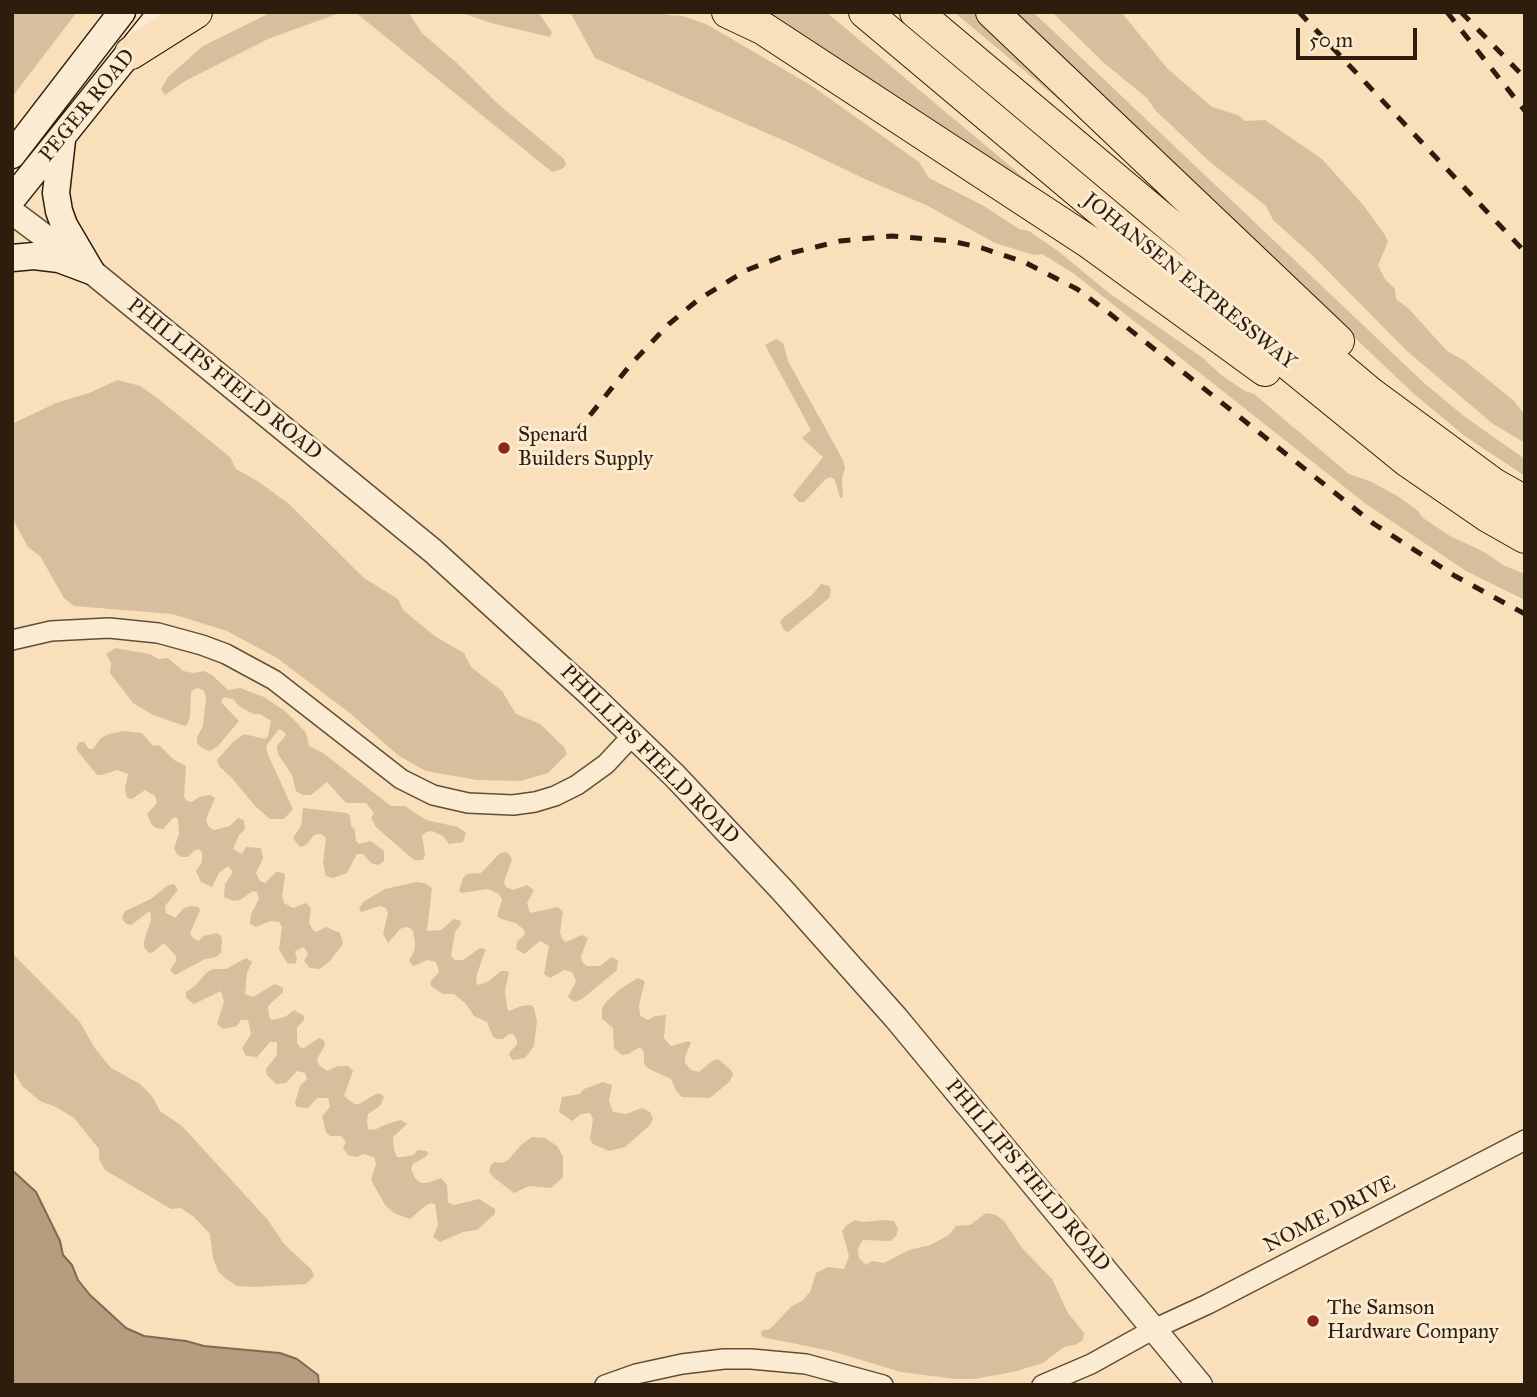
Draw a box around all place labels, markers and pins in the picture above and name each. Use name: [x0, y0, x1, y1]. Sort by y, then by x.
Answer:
place label: Spenard Builders Supply: [518, 423, 653, 473]
marker: Spenard Builders Supply: [496, 440, 512, 456]
place label: The Samson Hardware Company: [1327, 1296, 1499, 1346]
marker: The Samson Hardware Company: [1305, 1313, 1321, 1329]

